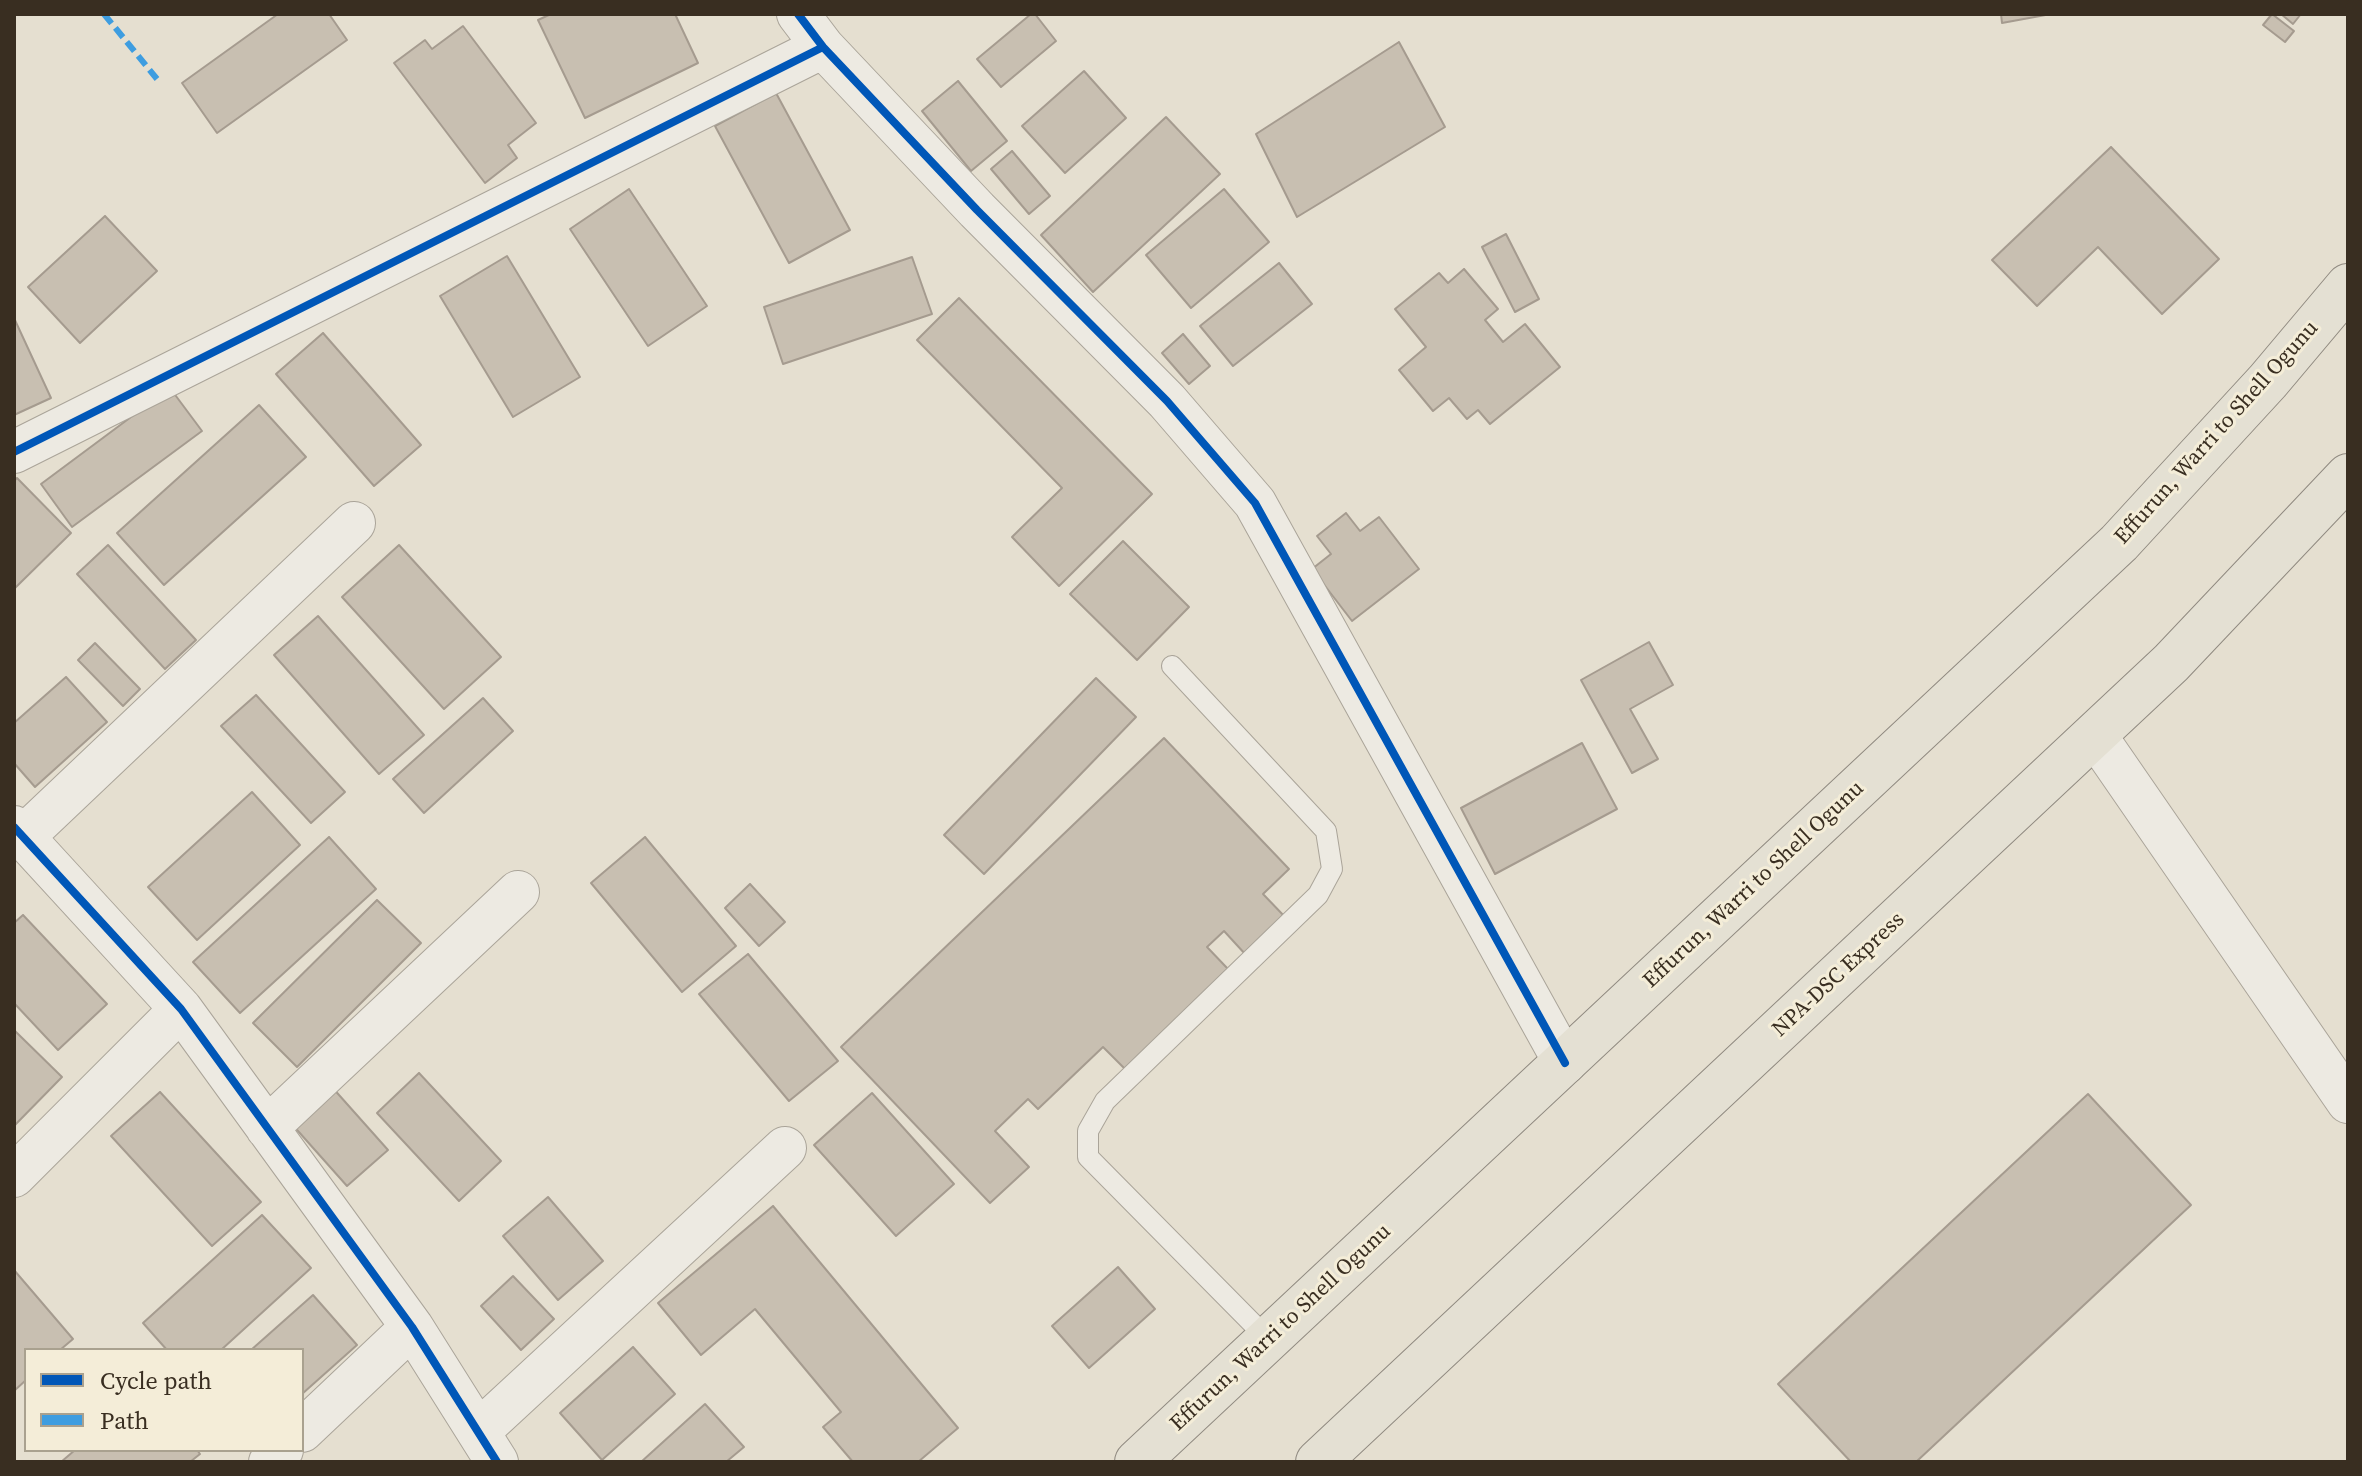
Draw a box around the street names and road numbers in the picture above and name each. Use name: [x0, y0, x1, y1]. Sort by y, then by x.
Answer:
street label: Effurun, Warri to Shell Ogunu: [2109, 316, 2325, 550]
street label: Effurun, Warri to Shell Ogunu: [1638, 776, 1870, 994]
street label: NPA-DSC Express: [1768, 907, 1910, 1043]
street label: Effurun, Warri to Shell Ogunu: [1165, 1219, 1397, 1437]

